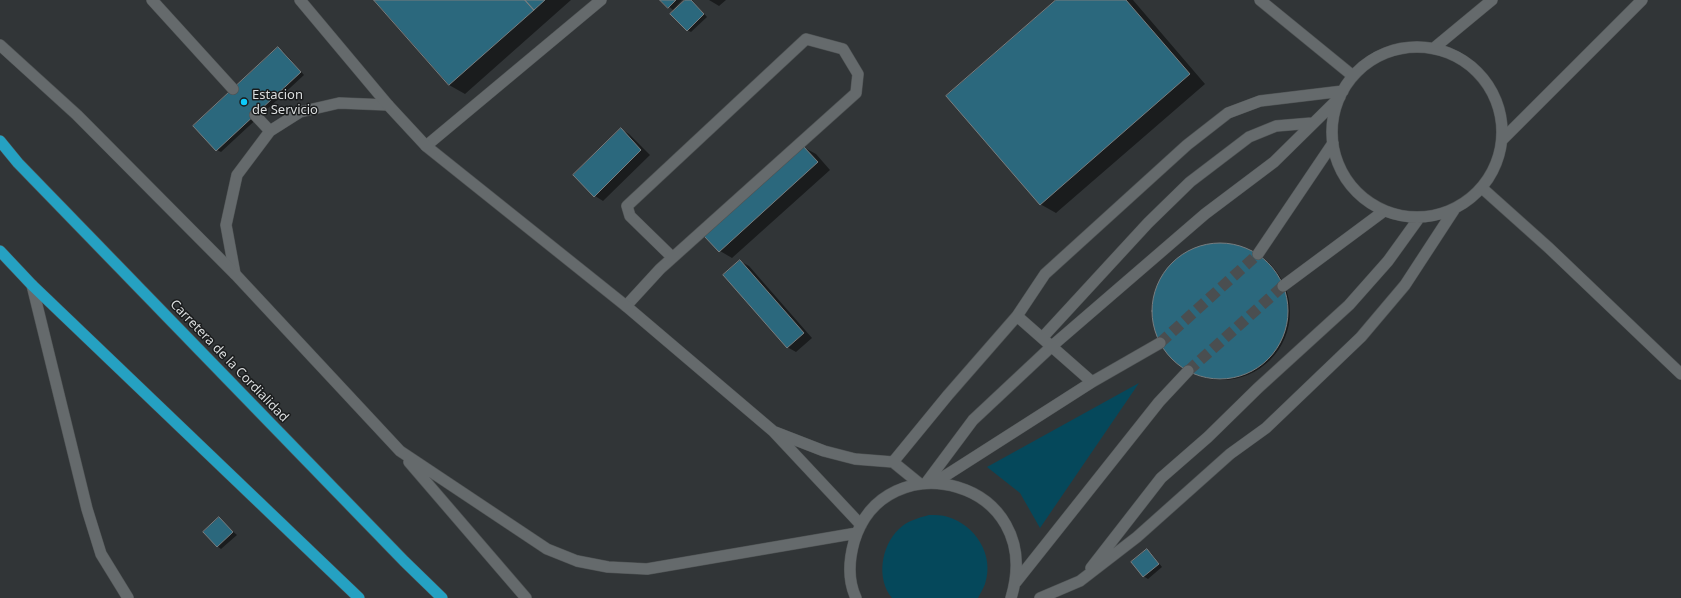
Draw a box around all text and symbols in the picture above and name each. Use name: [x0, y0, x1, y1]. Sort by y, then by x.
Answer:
place label: Estacion de Servicio: [252, 87, 318, 118]
marker: Estacion de Servicio: [239, 97, 249, 107]
street label: Carretera de la Cordialidad: [167, 297, 291, 425]

